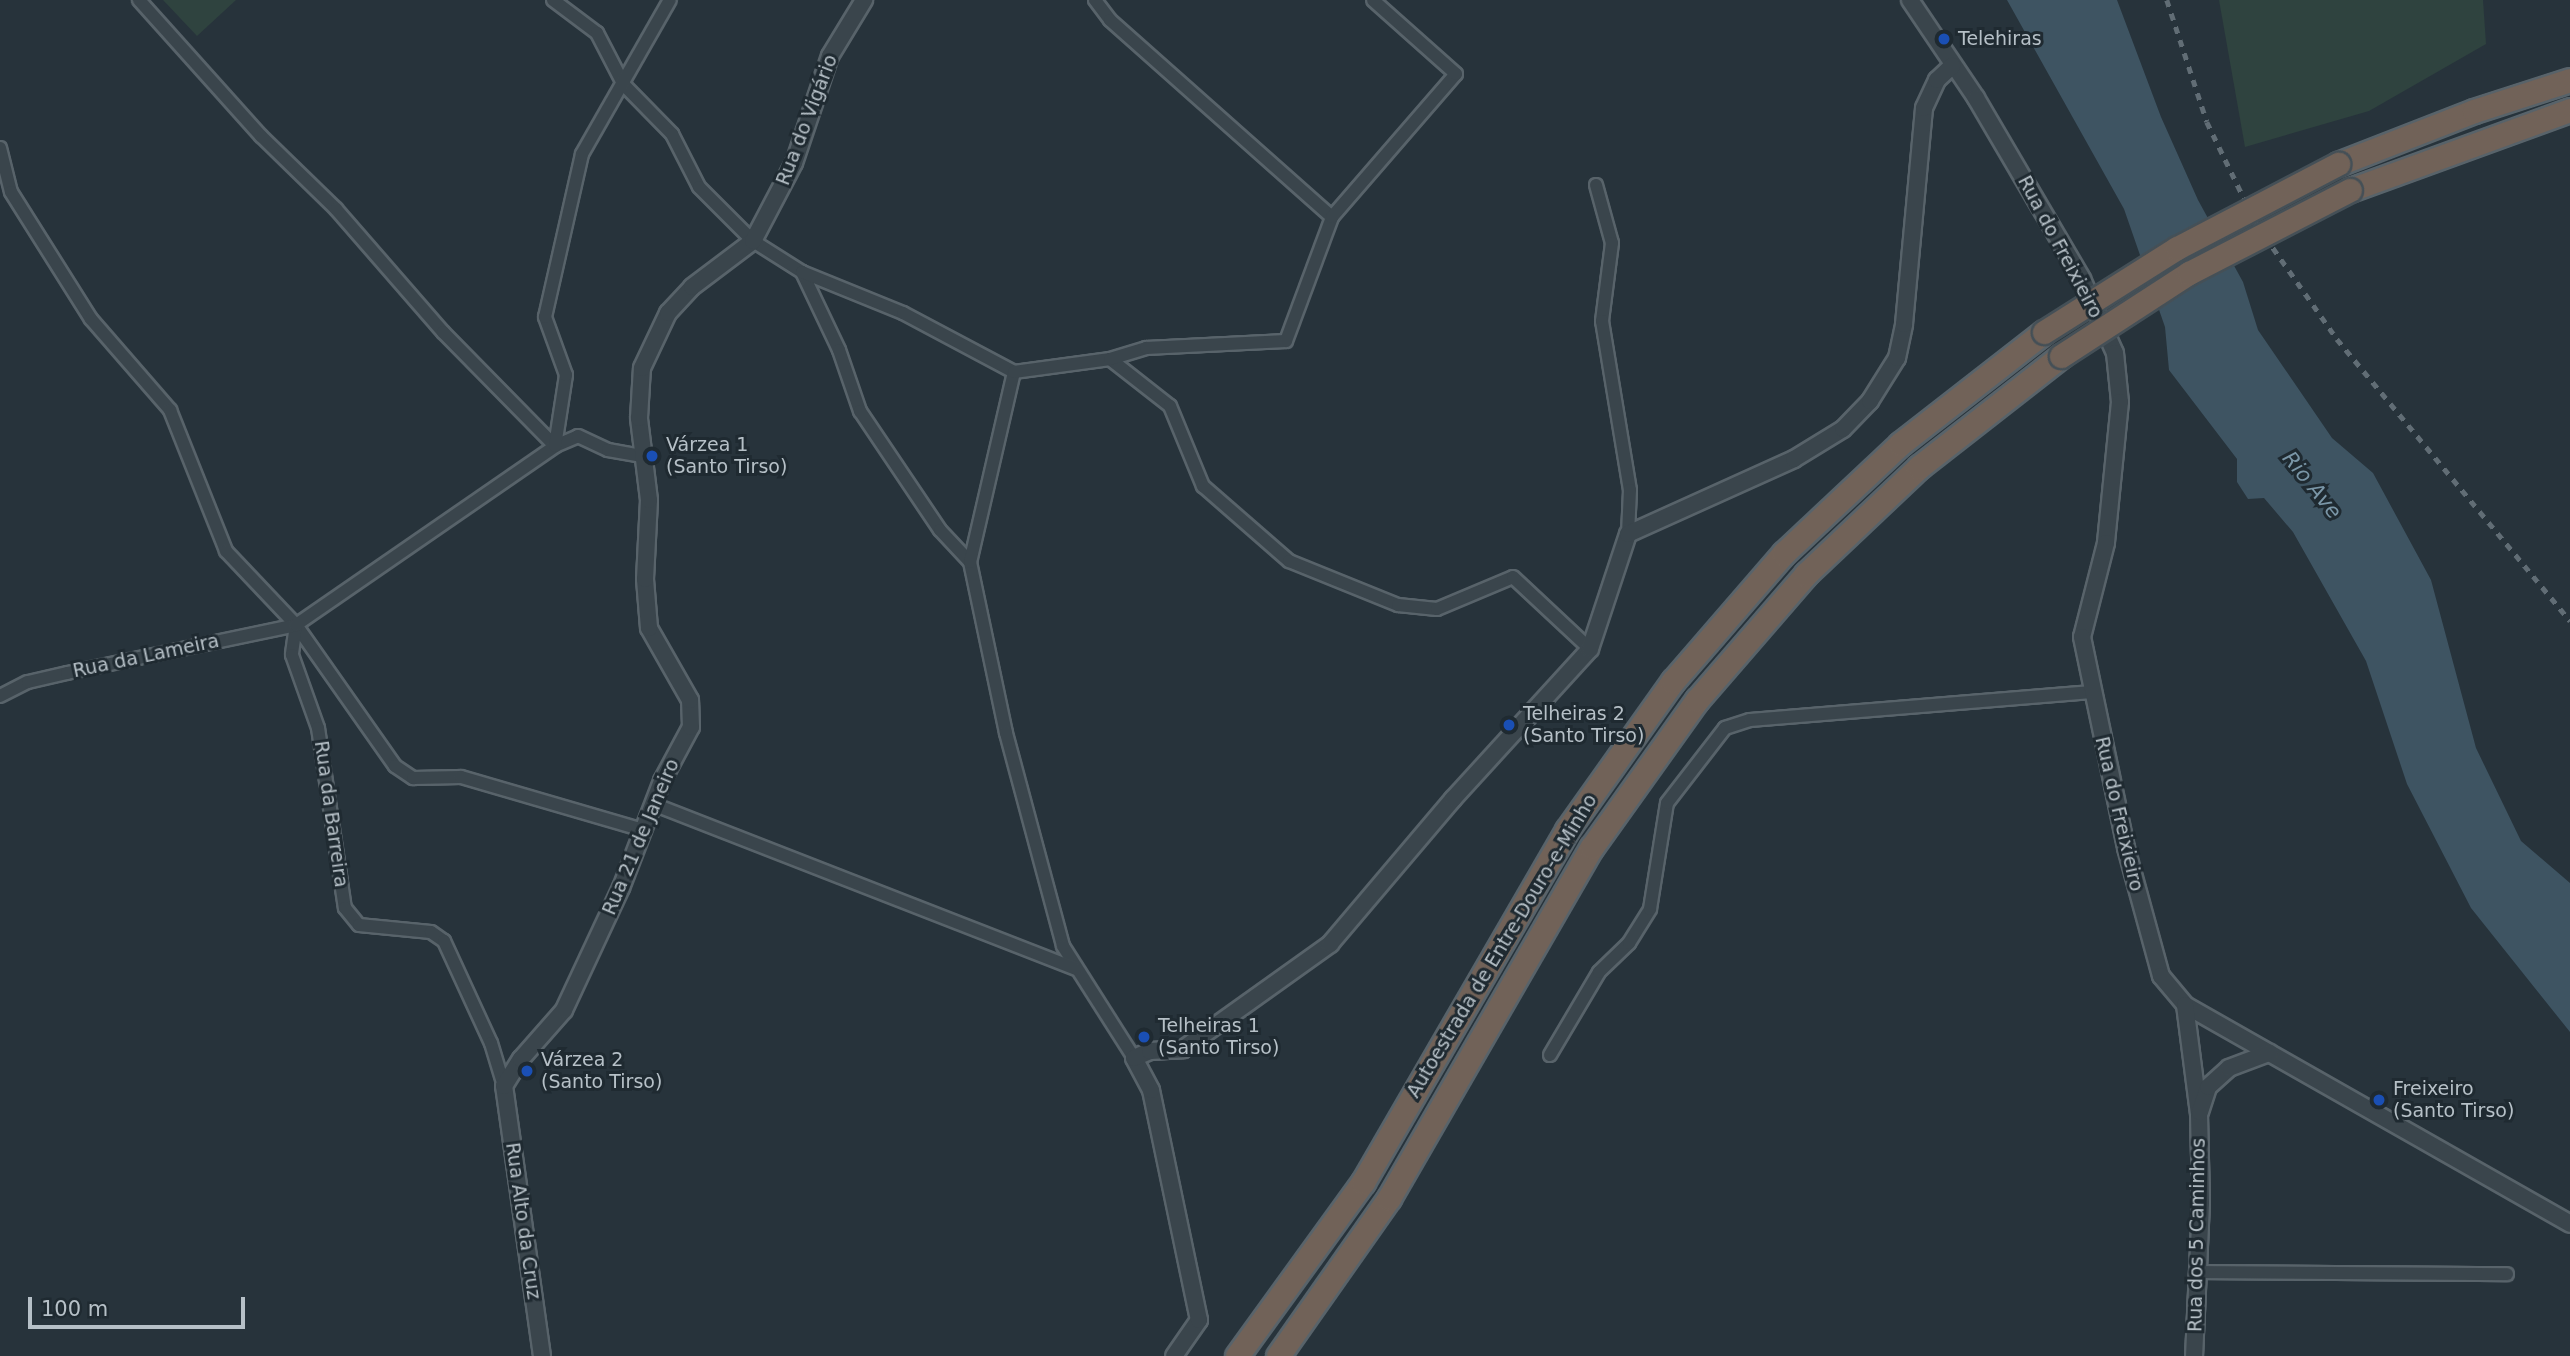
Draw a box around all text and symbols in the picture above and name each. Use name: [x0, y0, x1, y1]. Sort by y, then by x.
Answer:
place label: Telehiras: [1958, 28, 2042, 50]
marker: Telehiras: [1936, 31, 1952, 47]
street label: Rua do Vigário: [772, 51, 842, 189]
street label: Rua do Freixieiro: [2013, 172, 2107, 322]
place label: Várzea 1 (Santo Tirso): [666, 434, 787, 478]
water label: Rio Ave: [2277, 446, 2347, 524]
marker: Várzea 1 (Santo Tirso): [644, 448, 660, 464]
street label: Rua da Lameira: [71, 629, 221, 683]
place label: Telheiras 2 (Santo Tirso): [1523, 703, 1644, 747]
marker: Telheiras 2 (Santo Tirso): [1501, 717, 1517, 733]
street label: Rua do Freixieiro: [2090, 734, 2148, 894]
street label: Rua da Barreira: [309, 739, 353, 889]
street label: Rua 21 de Janeiro: [598, 756, 684, 918]
street label: Autoestrada de Entre-Douro-e-Minho: [1402, 790, 1602, 1102]
place label: Telheiras 1 (Santo Tirso): [1158, 1015, 1279, 1059]
marker: Telheiras 1 (Santo Tirso): [1136, 1029, 1152, 1045]
place label: Várzea 2 (Santo Tirso): [541, 1049, 662, 1093]
marker: Várzea 2 (Santo Tirso): [519, 1063, 535, 1079]
place label: Freixeiro (Santo Tirso): [2393, 1078, 2514, 1122]
marker: Freixeiro (Santo Tirso): [2371, 1092, 2387, 1108]
street label: Rua dos 5 Caminhos: [2184, 1138, 2210, 1332]
street label: Rua Alto da Cruz: [501, 1141, 545, 1301]
scale bar: [32, 1282, 248, 1326]
text: 100 m: [41, 1297, 108, 1321]

